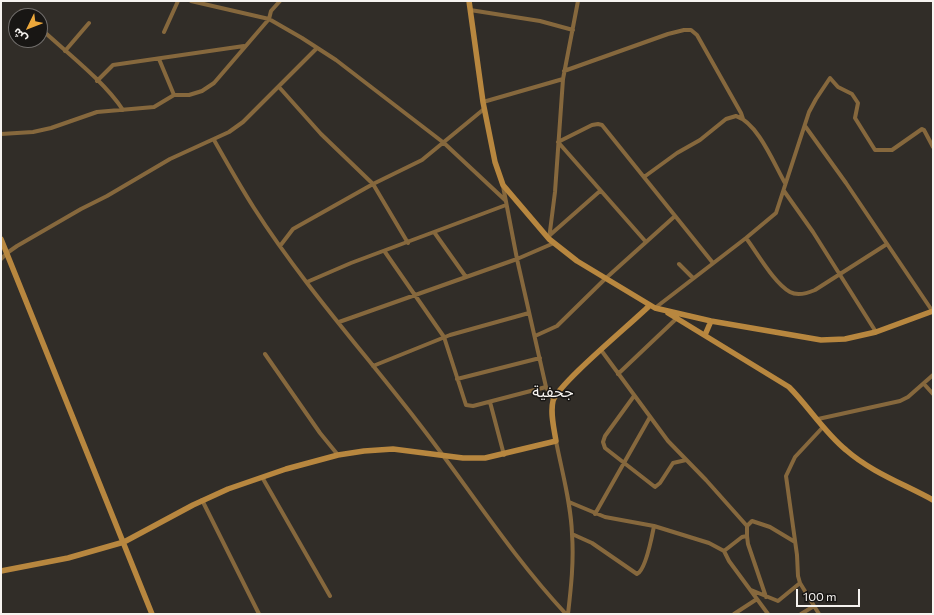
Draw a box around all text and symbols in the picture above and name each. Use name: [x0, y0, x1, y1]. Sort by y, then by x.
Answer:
north arrow: [8, 8, 48, 48]
text: ش: [10, 26, 29, 46]
district label: جحفية: [532, 382, 574, 402]
scale bar: [798, 581, 862, 607]
text: 100 m: [803, 589, 837, 603]

